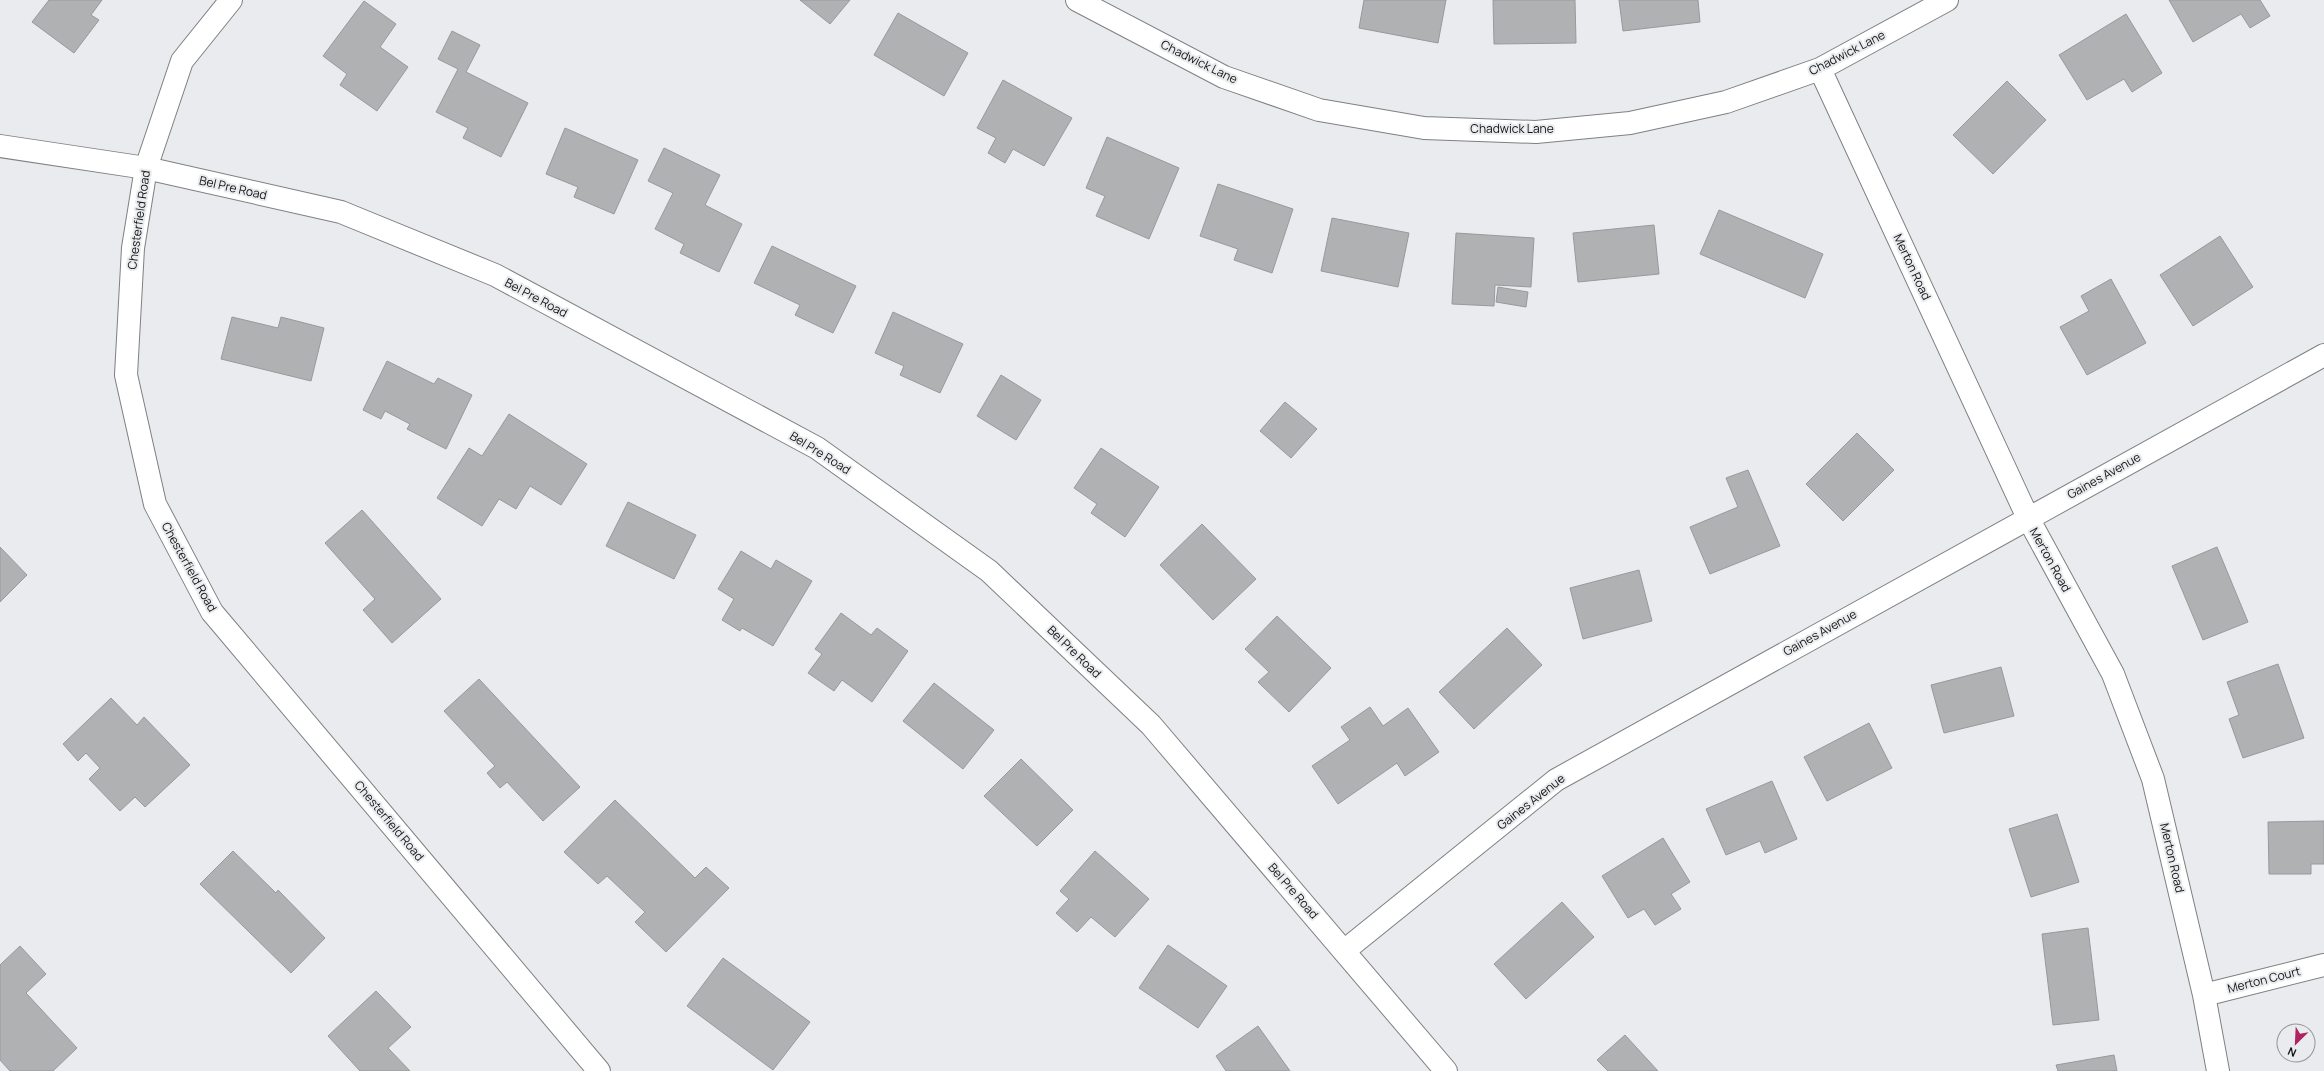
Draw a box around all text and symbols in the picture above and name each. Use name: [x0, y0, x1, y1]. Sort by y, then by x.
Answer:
street label: Chadwick Lane: [1806, 26, 1888, 79]
street label: Chadwick Lane: [1158, 36, 1240, 87]
street label: Chadwick Lane: [1470, 120, 1554, 137]
street label: Chesterfield Road: [123, 169, 154, 271]
street label: Bel Pre Road: [198, 171, 269, 204]
street label: Merton Road: [1890, 231, 1935, 303]
street label: Bel Pre Road: [502, 274, 571, 321]
street label: Bel Pre Road: [787, 427, 854, 478]
street label: Gaines Avenue: [2064, 448, 2144, 503]
street label: Chesterfield Road: [158, 519, 221, 615]
street label: Merton Road: [2026, 525, 2075, 595]
street label: Gaines Avenue: [1780, 605, 1860, 660]
street label: Bel Pre Road: [1044, 622, 1105, 682]
street label: Gaines Avenue: [1493, 770, 1568, 833]
street label: Chesterfield Road: [351, 777, 428, 864]
street label: Merton Road: [2156, 821, 2189, 894]
street label: Bel Pre Road: [1264, 859, 1322, 922]
street label: Merton Court: [2226, 962, 2302, 997]
north arrow: [2276, 1023, 2316, 1063]
text: N: [2285, 1044, 2298, 1061]

